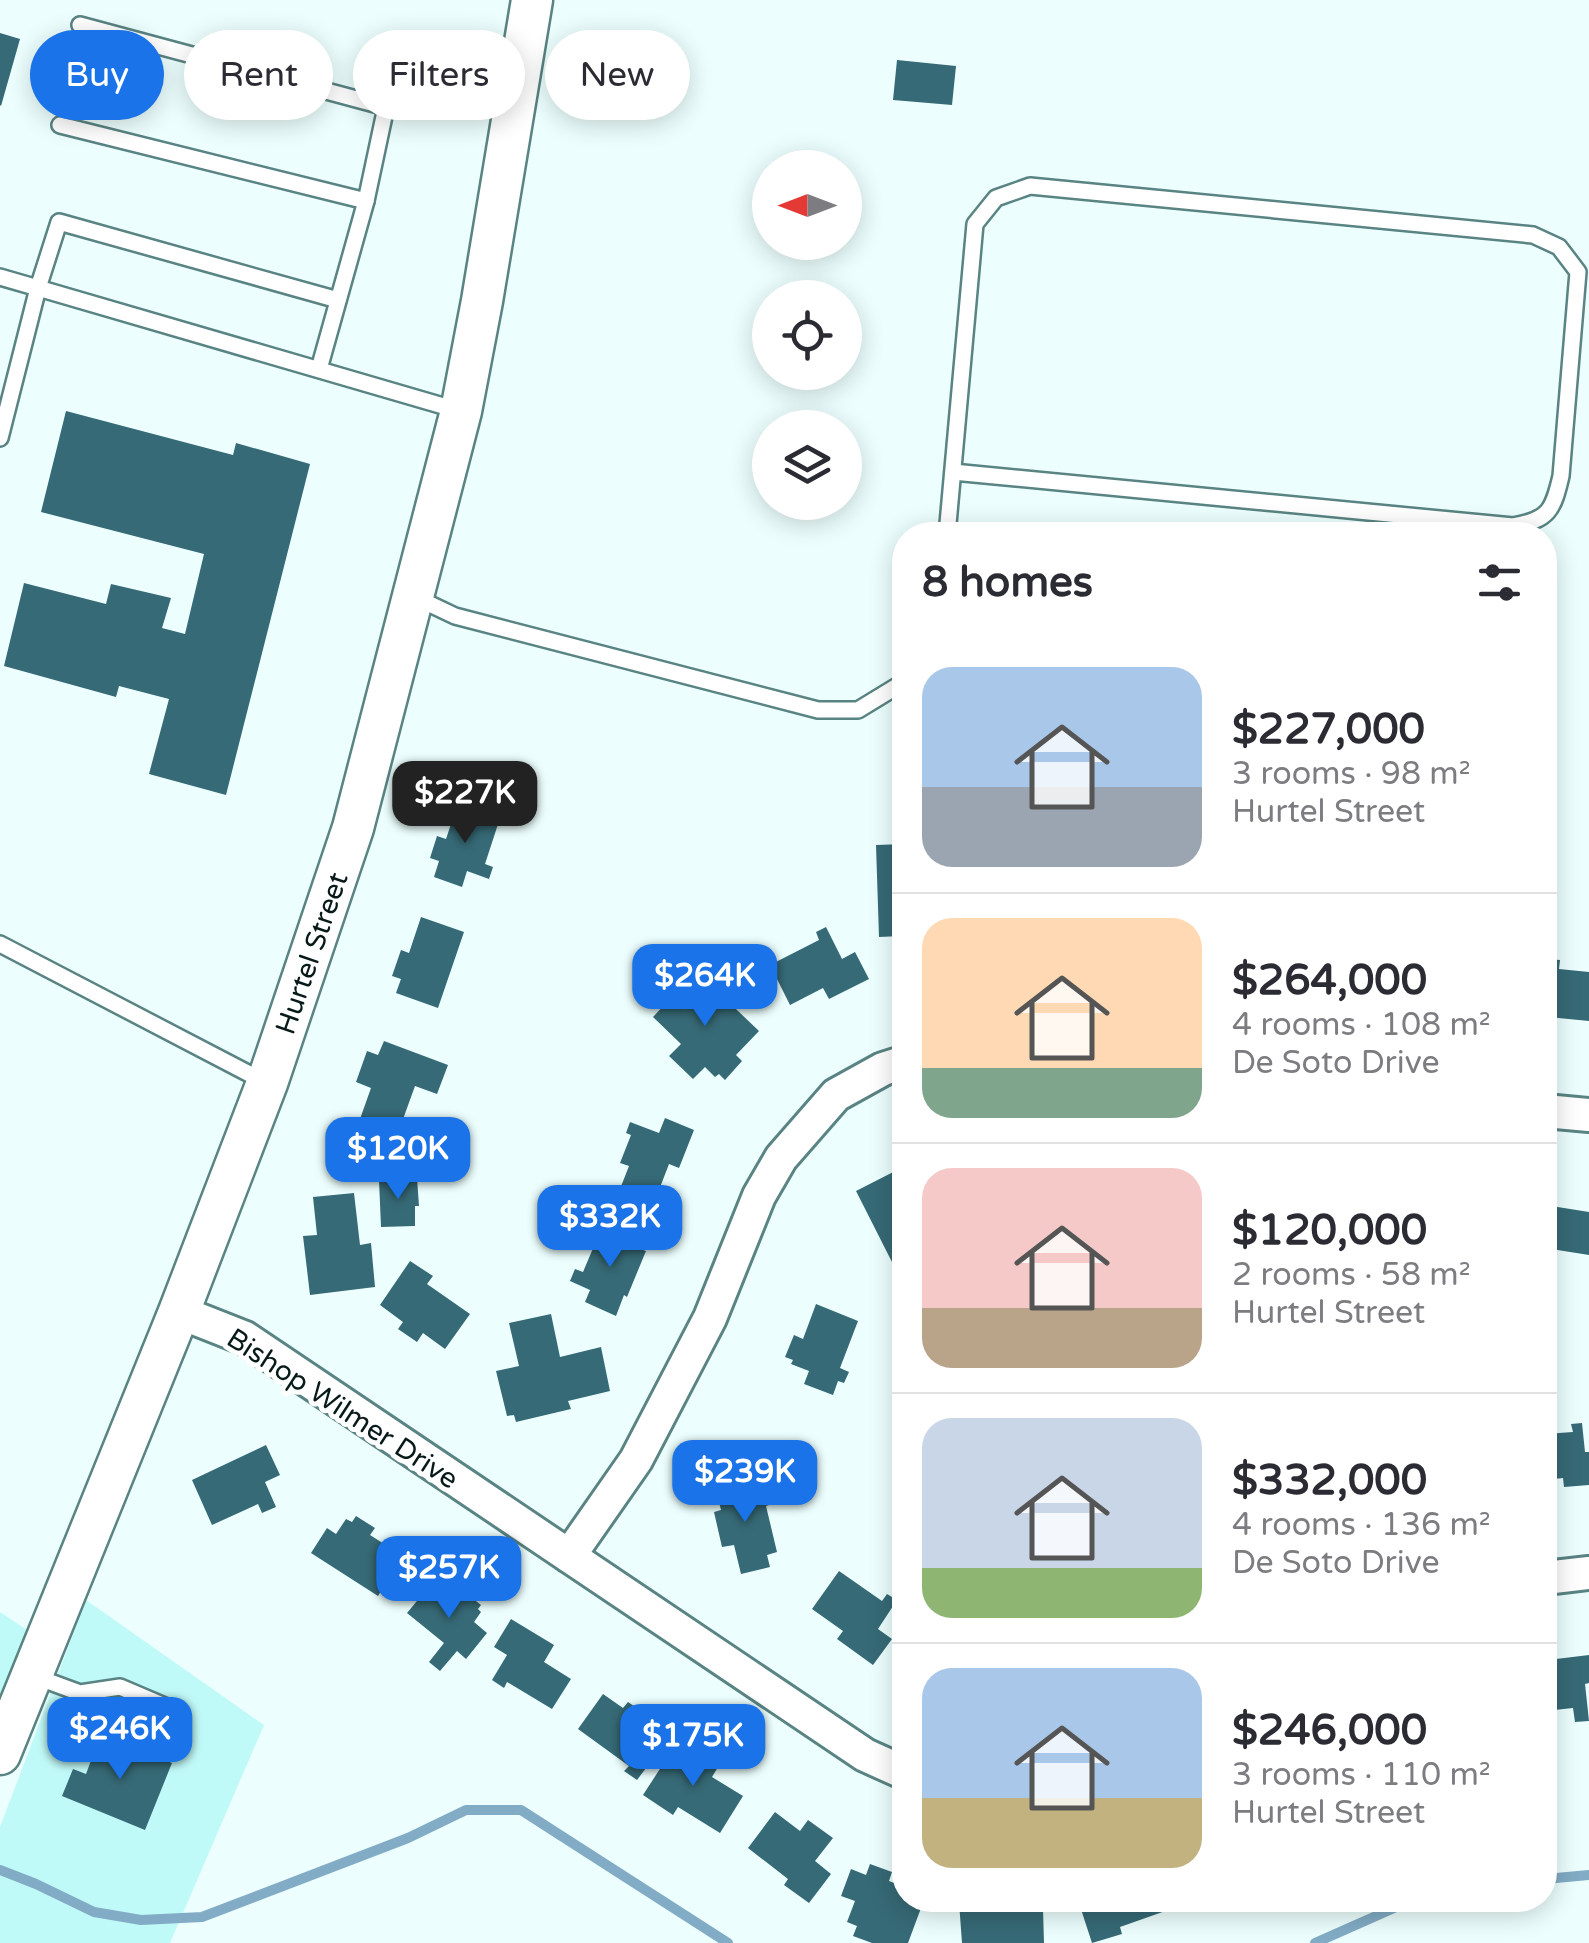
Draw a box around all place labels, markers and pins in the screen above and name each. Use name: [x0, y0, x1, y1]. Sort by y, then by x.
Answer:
pin: $227K: [395, 761, 535, 846]
pin: $264K: [635, 944, 775, 1029]
pin: $120K: [328, 1117, 468, 1202]
pin: $332K: [540, 1185, 680, 1270]
pin: $239K: [675, 1440, 815, 1525]
pin: $257K: [379, 1536, 519, 1621]
pin: $246K: [50, 1697, 190, 1782]
pin: $175K: [623, 1704, 763, 1789]

